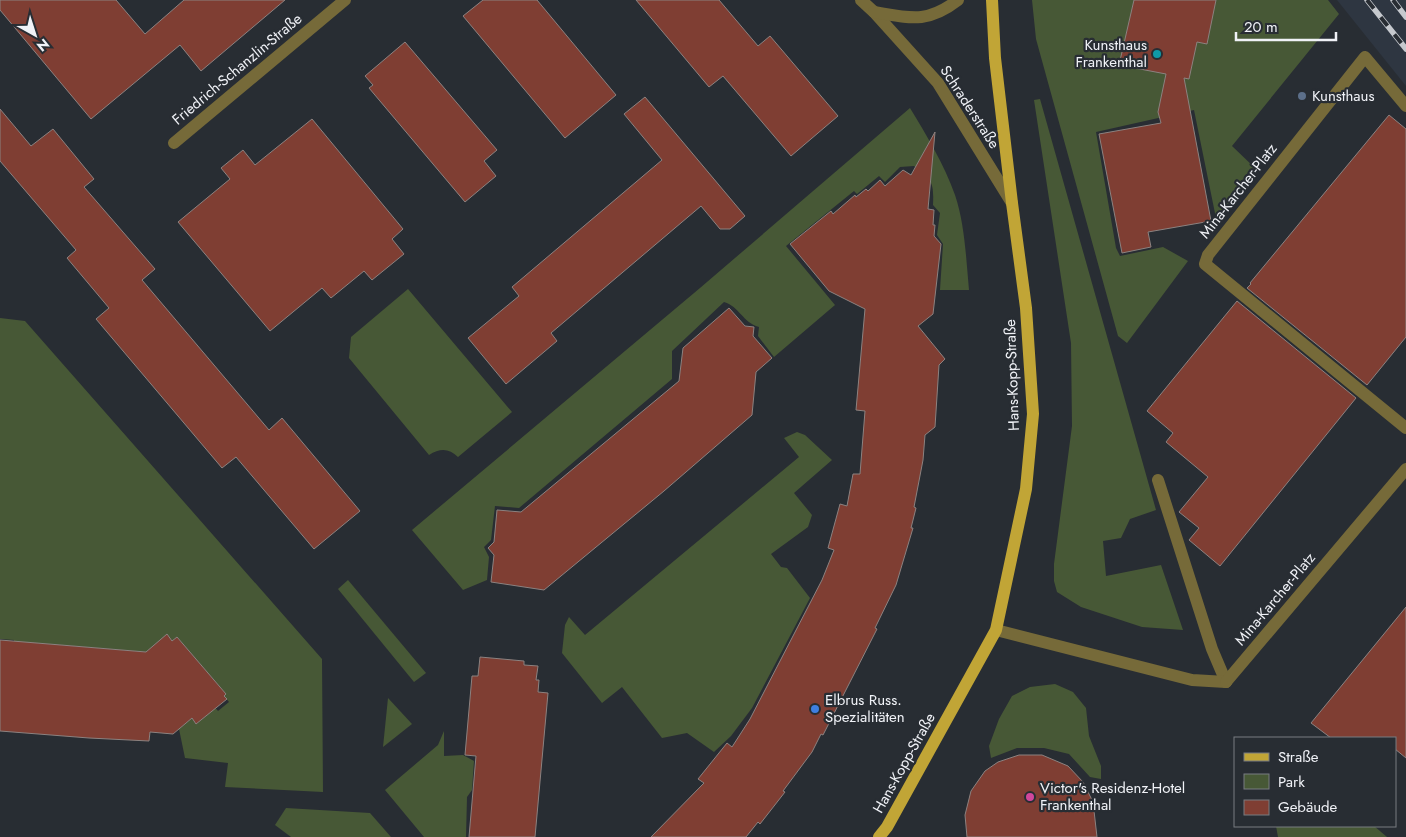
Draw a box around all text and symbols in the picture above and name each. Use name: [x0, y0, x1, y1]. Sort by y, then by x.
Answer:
street label: Friedrich-Schanzlin-Straße: [167, 8, 307, 130]
north arrow: [10, 10, 60, 60]
scale bar: [1236, 10, 1336, 42]
text: 20 m: [1244, 16, 1278, 38]
text: N: [33, 34, 54, 56]
place label: Kunsthaus Frankenthal: [1075, 34, 1147, 73]
marker: Kunsthaus Frankenthal: [1151, 48, 1163, 60]
street label: Schraderstraße: [935, 61, 1005, 153]
place label: Kunsthaus: [1312, 85, 1374, 107]
marker: Kunsthaus: [1296, 90, 1308, 102]
street label: Mina-Karcher-Platz: [1194, 139, 1282, 243]
street label: Hans-Kopp-Straße: [999, 318, 1025, 431]
street label: Mina-Karcher-Platz: [1229, 548, 1321, 650]
place label: Elbrus Russ. Spezialitäten: [825, 689, 905, 728]
marker: Elbrus Russ. Spezialitäten: [809, 703, 821, 715]
street label: Hans-Kopp-Straße: [867, 709, 941, 817]
legend: [1234, 737, 1396, 827]
text: Straße: [1278, 746, 1319, 768]
text: Park: [1278, 771, 1305, 793]
place label: Victor's Residenz-Hotel Frankenthal: [1040, 777, 1185, 816]
marker: Victor's Residenz-Hotel Frankenthal: [1024, 791, 1036, 803]
text: Gebäude: [1278, 796, 1338, 818]

